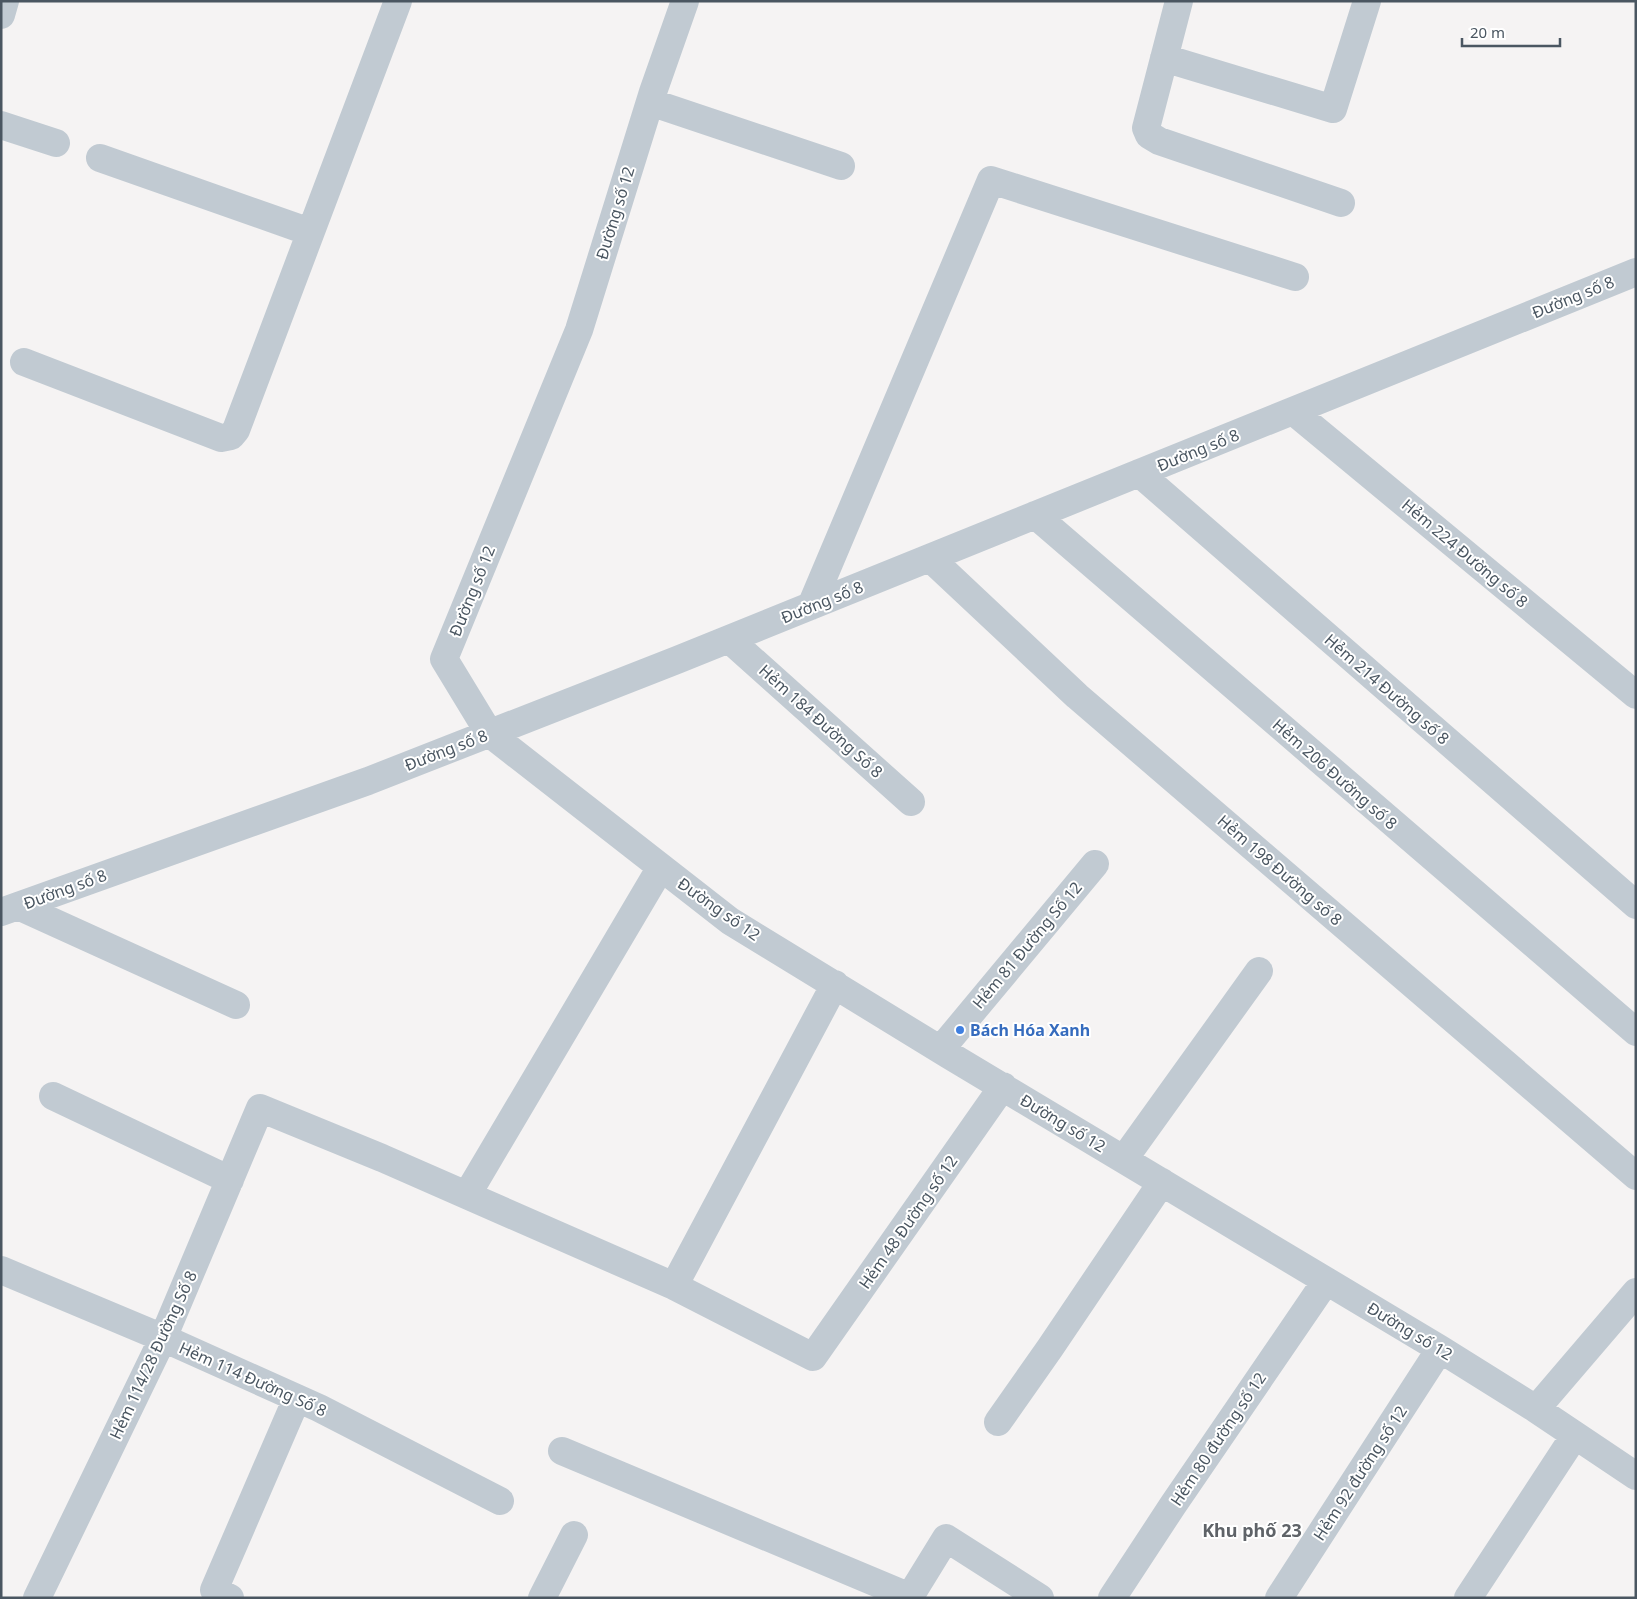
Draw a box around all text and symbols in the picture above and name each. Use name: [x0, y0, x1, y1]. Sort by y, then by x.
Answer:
scale bar: [1462, 15, 1560, 47]
text: 20 m: [1470, 22, 1505, 42]
street label: Đường số 12: [590, 164, 640, 262]
street label: Đường số 8: [1529, 271, 1617, 323]
street label: Đường số 8: [1154, 424, 1242, 476]
street label: Hẻm 224 Đường số 8: [1397, 494, 1533, 612]
street label: Đường số 12: [444, 542, 500, 640]
street label: Đường số 8: [778, 576, 866, 628]
street label: Hẻm 214 Đường số 8: [1320, 629, 1454, 749]
street label: Hẻm 184 Đường Số 8: [754, 659, 888, 783]
street label: Hẻm 206 Đường số 8: [1268, 714, 1402, 834]
street label: Đường số 8: [402, 724, 490, 776]
street label: Hẻm 198 Đường số 8: [1213, 810, 1347, 930]
street label: Đường số 8: [20, 864, 110, 914]
street label: Đường số 12: [673, 872, 765, 946]
street label: Hẻm 81 Đường Số 12: [967, 877, 1087, 1013]
place label: Bách Hóa Xanh: [970, 1019, 1090, 1041]
marker: Bách Hóa Xanh: [954, 1024, 966, 1036]
street label: Đường số 12: [1016, 1089, 1110, 1157]
street label: Hẻm 48 Đường số 12: [854, 1151, 962, 1293]
street label: Hẻm 114/28 Đường Số 8: [104, 1267, 202, 1443]
street label: Đường số 12: [1363, 1297, 1457, 1365]
street label: Hẻm 114 Đường Số 8: [176, 1336, 330, 1422]
street label: Hẻm 80 đường số 12: [1165, 1368, 1271, 1510]
street label: Hẻm 92 đường số 12: [1308, 1401, 1412, 1545]
district label: Khu phố 23: [1202, 1518, 1302, 1542]

